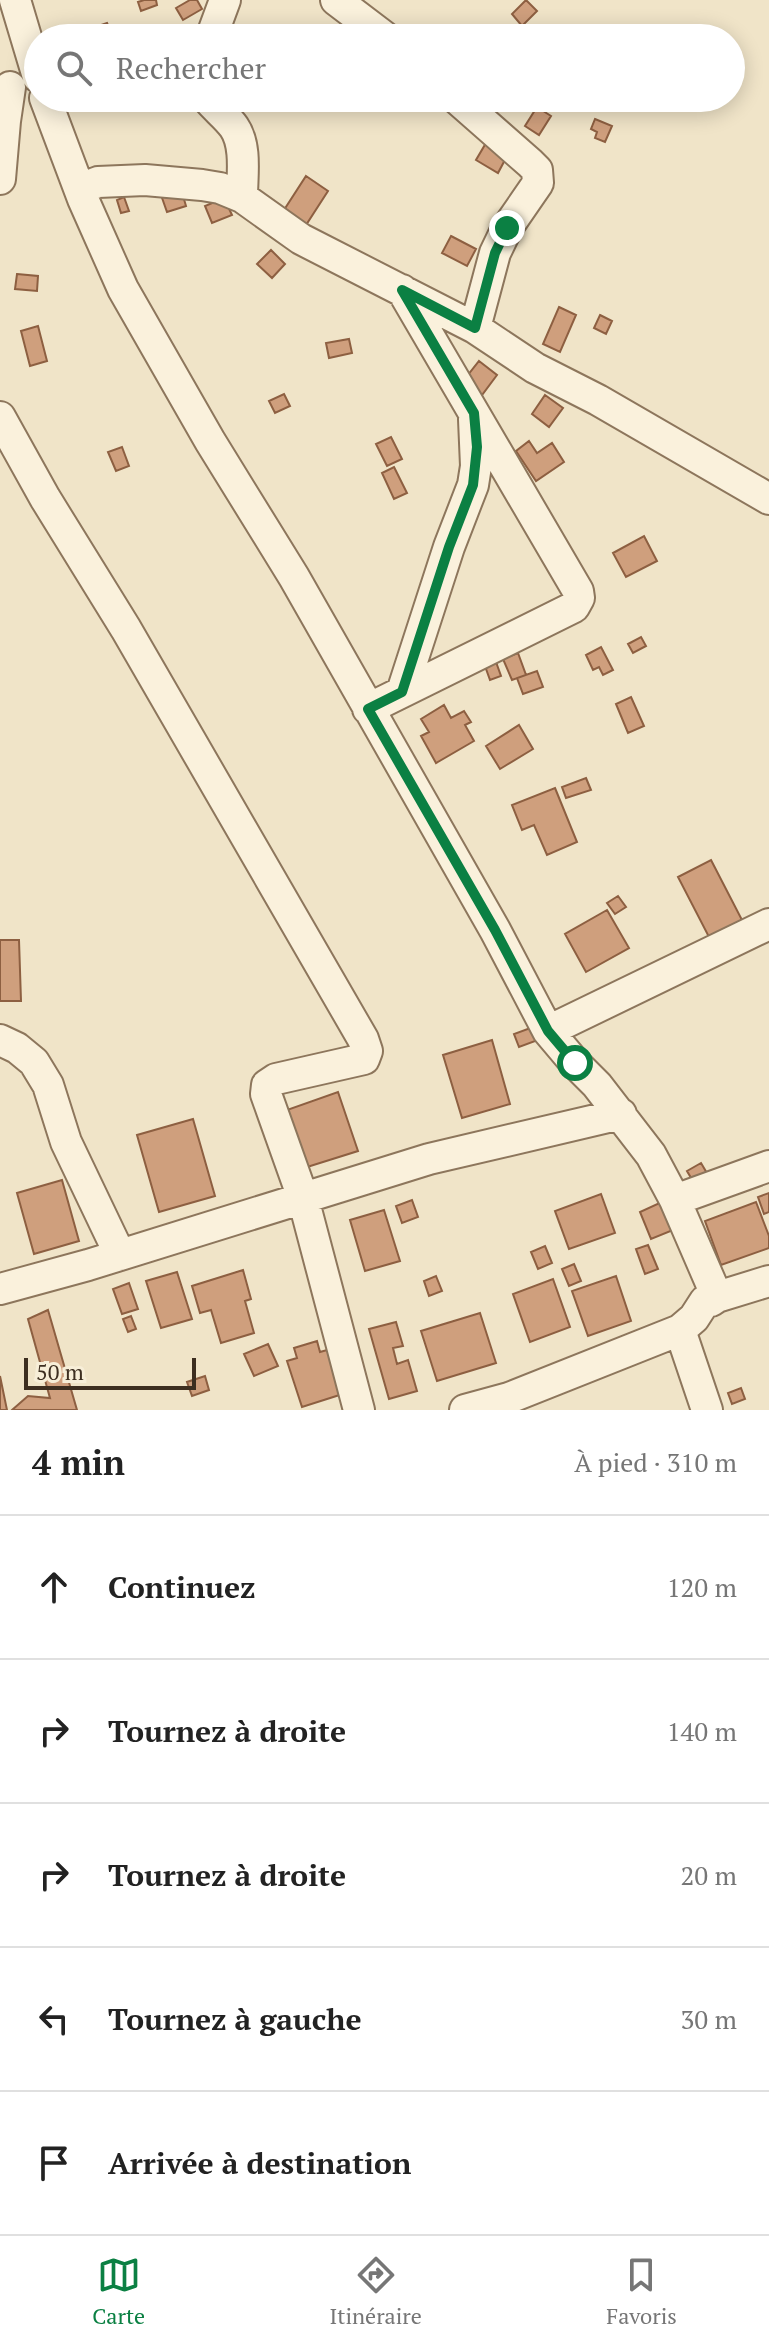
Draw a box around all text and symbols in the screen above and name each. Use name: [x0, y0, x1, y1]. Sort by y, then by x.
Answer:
search box: [24, 24, 745, 112]
icon: search: [52, 46, 96, 90]
text: Rechercher: [116, 48, 266, 88]
route end: [489, 210, 525, 246]
route start: [557, 1045, 593, 1081]
scale bar: [24, 1354, 196, 1390]
text: 50 m: [36, 1357, 84, 1386]
text: 4 min: [32, 1440, 125, 1485]
text: À pied · 310 m: [574, 1445, 737, 1479]
icon: ahead: [32, 1565, 76, 1609]
text: Continuez: [108, 1567, 255, 1607]
text: 120 m: [667, 1570, 737, 1604]
icon: right: [32, 1709, 76, 1753]
text: Tournez à droite: [108, 1711, 346, 1751]
text: 140 m: [667, 1714, 737, 1748]
icon: right: [32, 1853, 76, 1897]
text: Tournez à droite: [108, 1855, 346, 1895]
text: 20 m: [681, 1858, 737, 1892]
icon: left: [32, 1997, 76, 2041]
text: Tournez à gauche: [108, 1999, 362, 2039]
text: 30 m: [681, 2002, 737, 2036]
icon: arrive: [32, 2141, 76, 2185]
text: Arrivée à destination: [108, 2143, 411, 2183]
tab: Carte: [92, 2253, 145, 2330]
tab: Itinéraire: [329, 2253, 422, 2330]
tab: Favoris: [606, 2253, 677, 2330]

